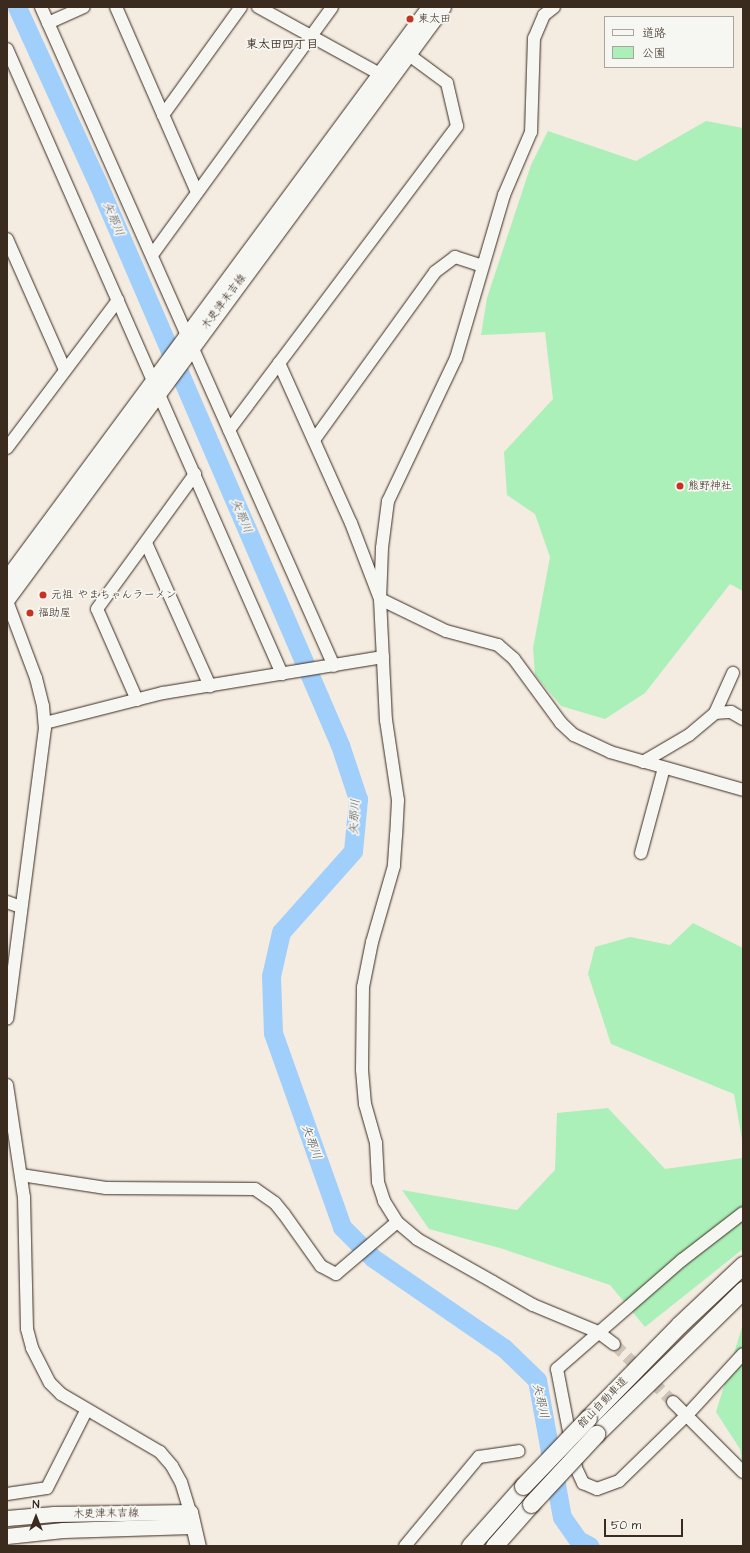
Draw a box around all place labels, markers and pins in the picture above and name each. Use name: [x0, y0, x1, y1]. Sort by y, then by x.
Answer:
place label: 東太田: [418, 12, 451, 26]
marker: 東太田: [405, 14, 415, 24]
place label: 熊野神社: [688, 479, 732, 493]
marker: 熊野神社: [675, 481, 685, 491]
place label: 元祖 やまちゃんラーメン: [51, 588, 176, 602]
marker: 元祖 やまちゃんラーメン: [38, 590, 48, 600]
place label: 福助屋: [38, 606, 71, 620]
marker: 福助屋: [25, 608, 35, 618]

